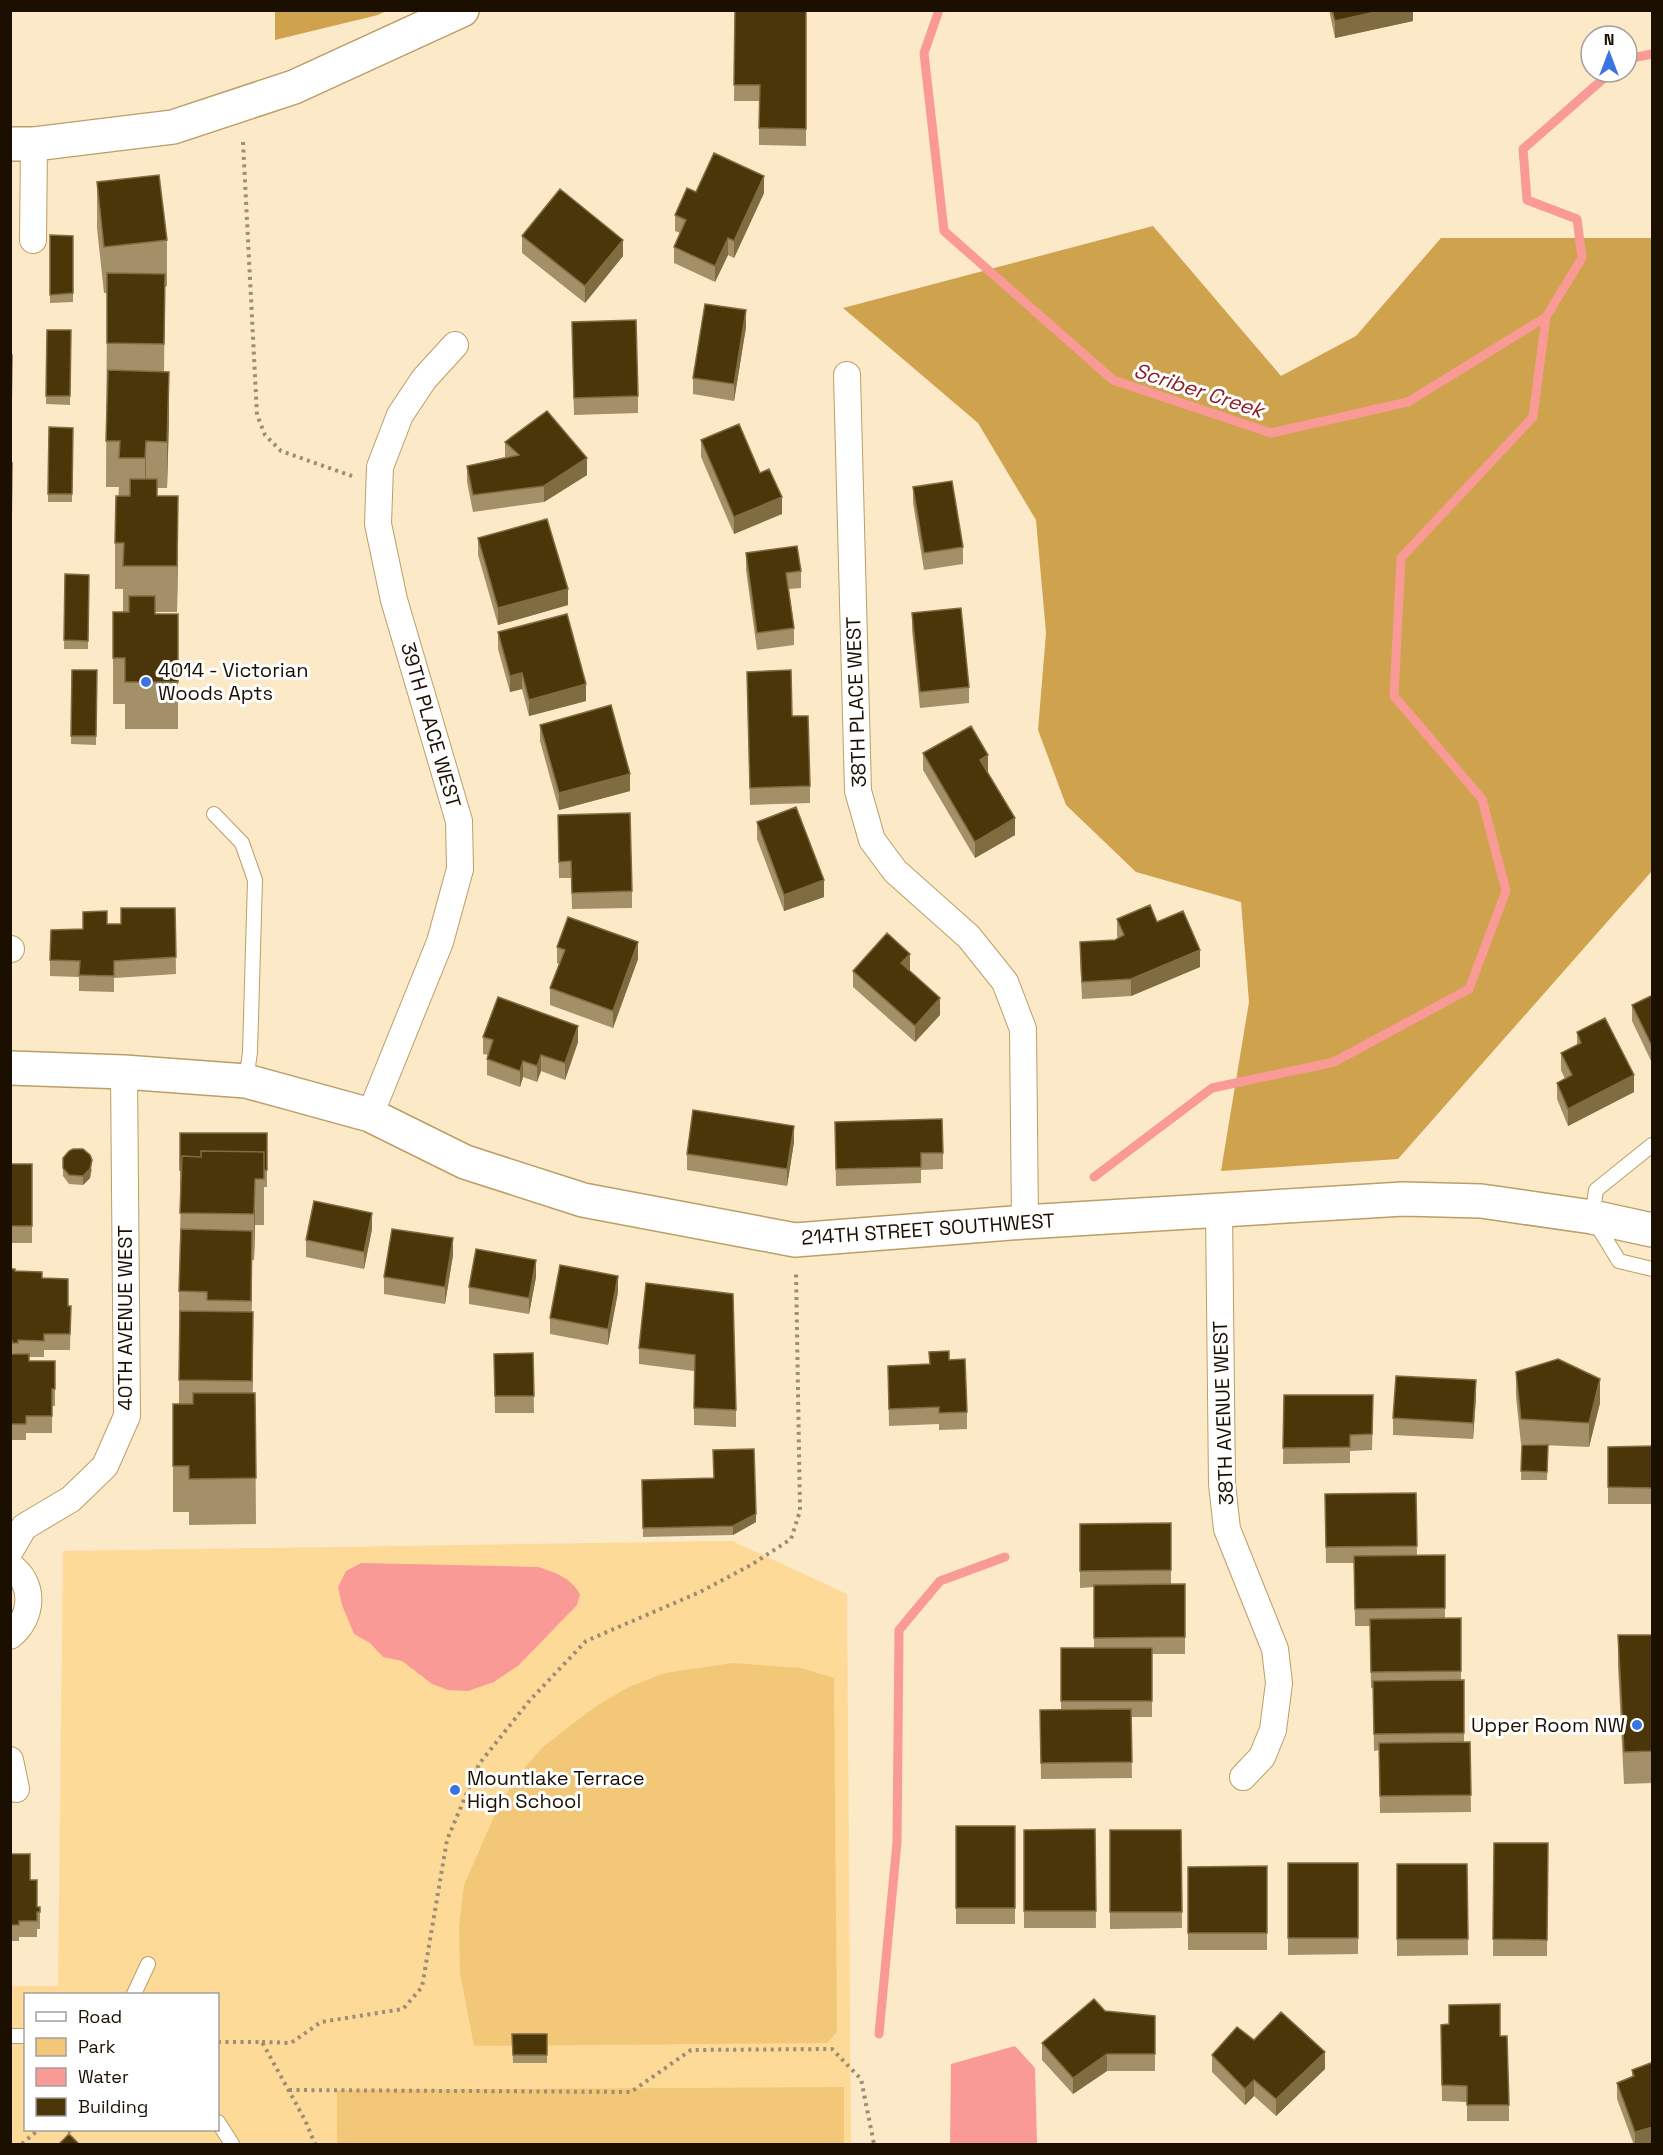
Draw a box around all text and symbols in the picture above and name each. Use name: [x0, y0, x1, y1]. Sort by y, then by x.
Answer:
north arrow: [1579, 24, 1639, 84]
text: N: [1604, 29, 1614, 50]
water label: Scriber Creek: [1131, 356, 1270, 425]
street label: 38TH PLACE WEST: [840, 616, 872, 788]
street label: 39TH PLACE WEST: [395, 639, 467, 811]
place label: 4014 - Victorian Woods Apts: [158, 657, 308, 706]
marker: 4014 - Victorian Woods Apts: [139, 675, 153, 689]
street label: 214TH STREET SOUTHWEST: [800, 1207, 1056, 1251]
street label: 40TH AVENUE WEST: [112, 1225, 138, 1411]
street label: 38TH AVENUE WEST: [1207, 1320, 1239, 1506]
place label: Upper Room NW: [1471, 1712, 1625, 1738]
marker: Upper Room NW: [1630, 1718, 1644, 1732]
place label: Mountlake Terrace High School: [467, 1765, 645, 1814]
marker: Mountlake Terrace High School: [448, 1783, 462, 1797]
legend: [24, 1993, 219, 2131]
text: Road: [78, 2005, 122, 2028]
text: Park: [78, 2035, 116, 2058]
text: Water: [78, 2065, 129, 2088]
text: Building: [78, 2095, 148, 2118]

